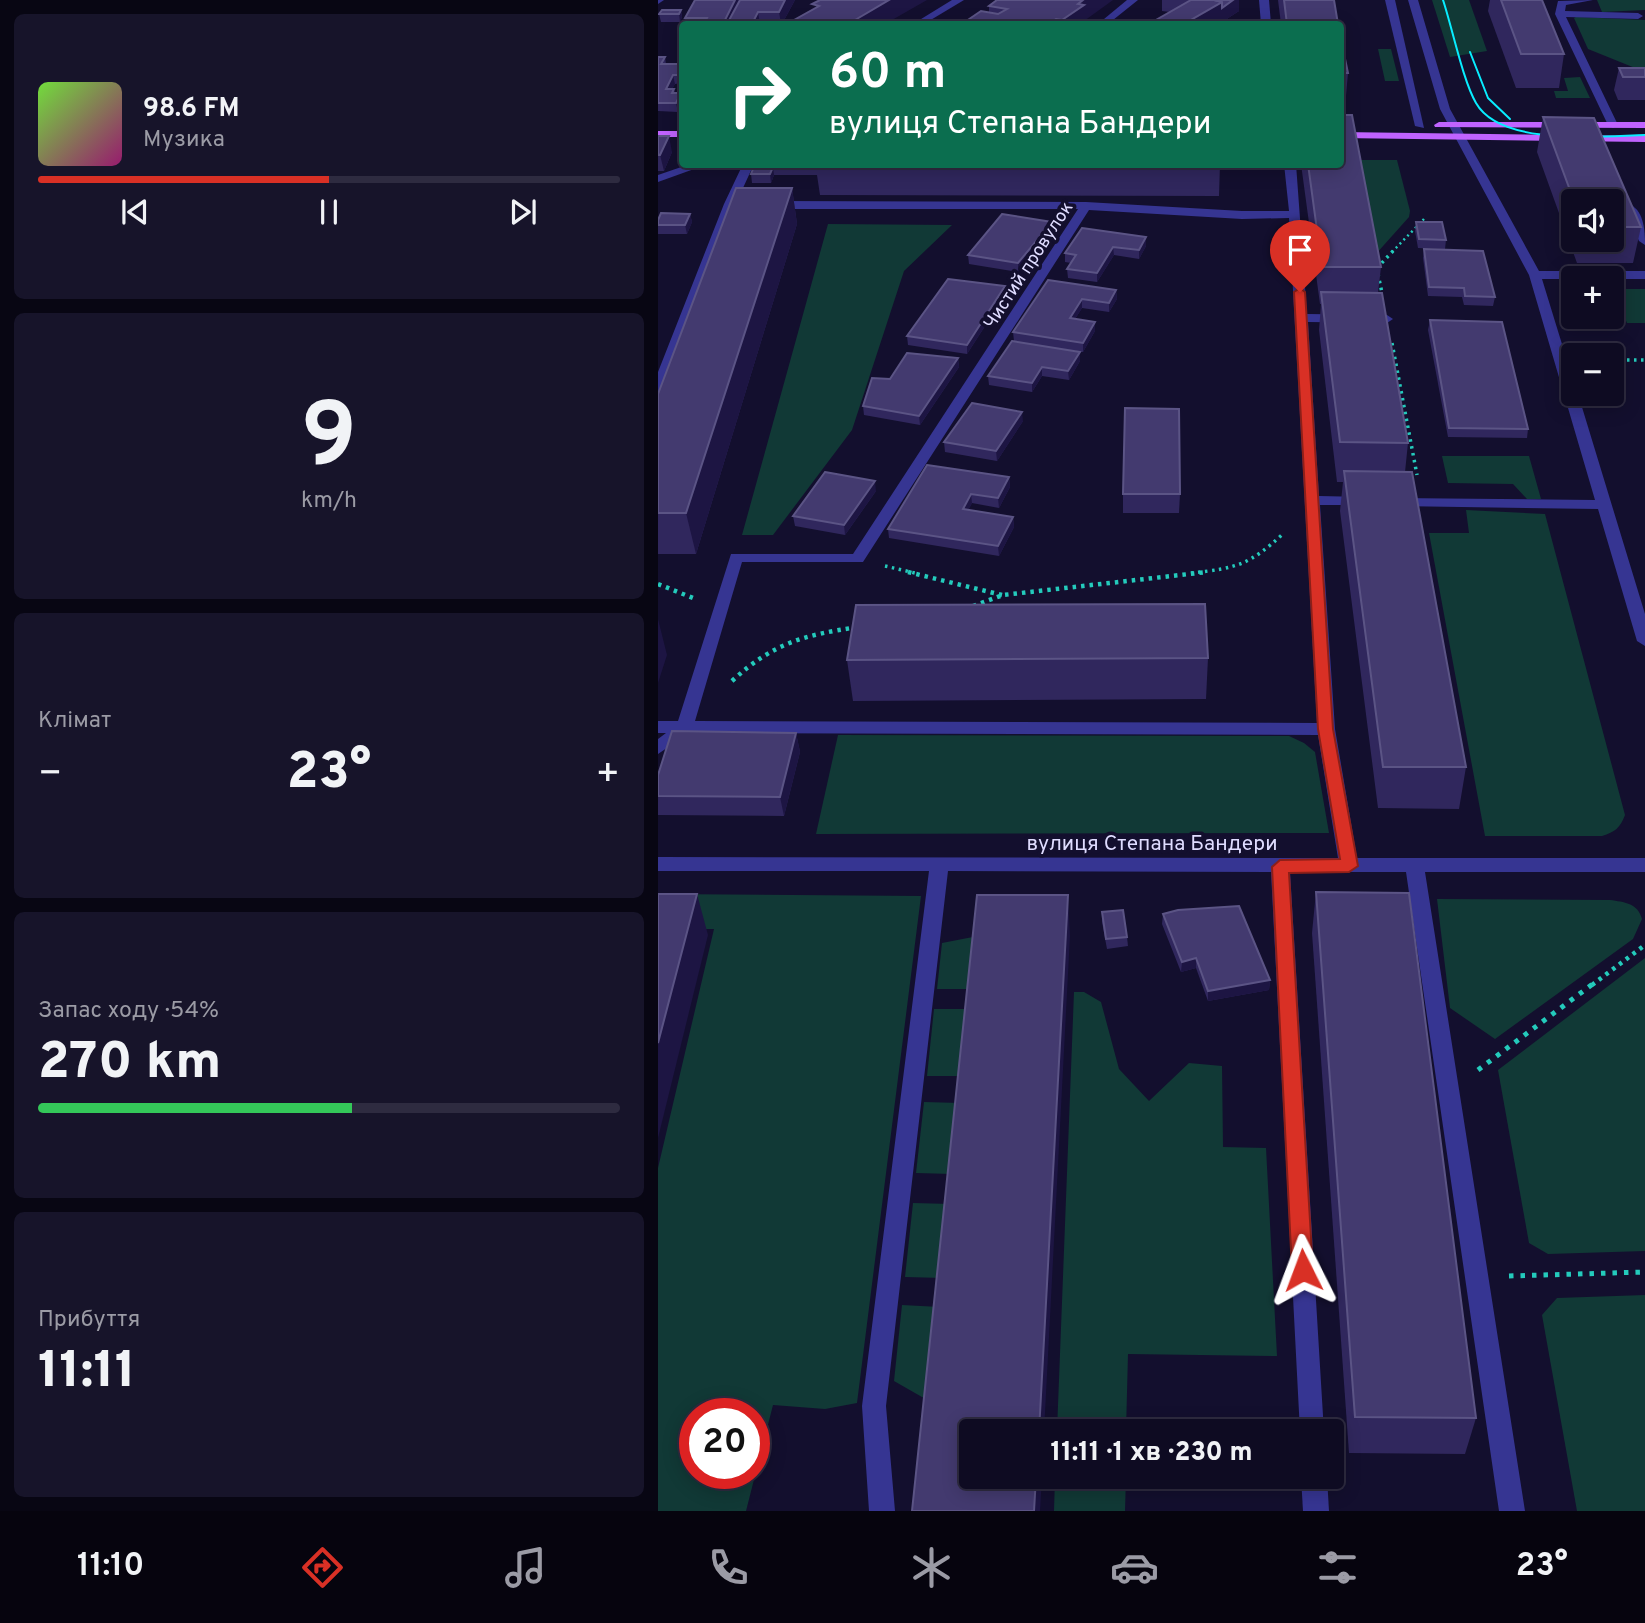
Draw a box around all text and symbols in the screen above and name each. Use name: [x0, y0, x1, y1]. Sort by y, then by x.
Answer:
text: 60 m: [829, 44, 947, 106]
icon: right: [714, 49, 805, 140]
text: 98.6 FM: [143, 93, 240, 126]
text: вулиця Степана Бандери: [829, 105, 1212, 145]
text: Музика: [143, 126, 225, 155]
map controls: [1561, 189, 1624, 406]
button: sound: [1561, 189, 1624, 252]
icon: previous: [116, 193, 154, 231]
icon: pause: [310, 193, 348, 231]
icon: next: [504, 193, 542, 231]
street label: Чистий провулок: [979, 198, 1079, 334]
pin: [1270, 220, 1330, 292]
icon: arrive: [1281, 231, 1319, 269]
button: +: [1561, 266, 1624, 329]
button: −: [1561, 343, 1624, 406]
text: 9: [301, 384, 357, 499]
text: km/h: [301, 487, 357, 516]
text: Клімат: [38, 707, 111, 736]
text: 23°: [287, 741, 371, 807]
text: −: [38, 751, 63, 800]
text: +: [595, 751, 620, 800]
street label: вулиця Степана Бандери: [1026, 831, 1278, 858]
text: Запас ходу · 54%: [38, 997, 219, 1026]
text: 270 km: [38, 1031, 221, 1097]
position arrow: [1266, 1233, 1340, 1307]
text: Прибуття: [38, 1306, 140, 1335]
text: 11:11: [38, 1340, 136, 1406]
speed limit sign: 20: [679, 1398, 770, 1489]
text: 11:11 · 1 хв · 230 m: [1051, 1437, 1253, 1470]
icon: directions: [298, 1543, 347, 1592]
icon: music: [501, 1543, 550, 1592]
icon: phone: [704, 1543, 753, 1592]
icon: climate: [907, 1543, 956, 1592]
icon: car: [1110, 1543, 1159, 1592]
icon: filters: [1313, 1543, 1362, 1592]
text: 11:10: [77, 1547, 144, 1587]
text: 23°: [1516, 1547, 1568, 1587]

